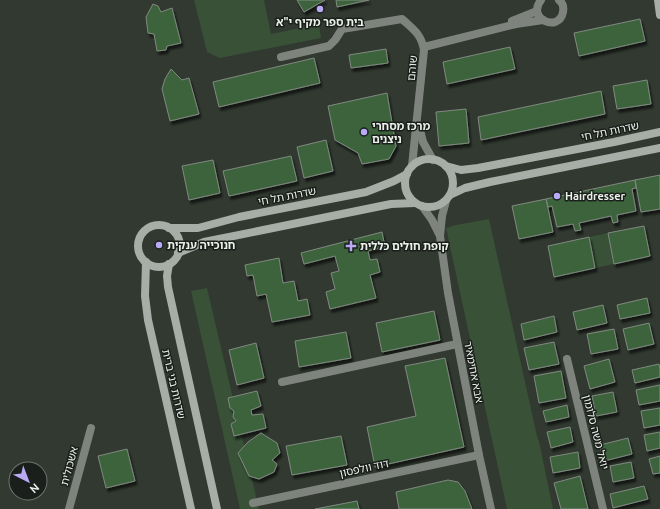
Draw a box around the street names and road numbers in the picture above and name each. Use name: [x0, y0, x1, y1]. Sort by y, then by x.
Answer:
street label: שוהם: [405, 55, 419, 81]
street label: שדרות תל חי: [580, 119, 640, 143]
street label: שדרות תל חי: [257, 184, 317, 208]
street label: אבא אחימאיר: [462, 340, 486, 404]
street label: שדרות בני ברית: [160, 348, 188, 420]
street label: יואל משה סלומון: [581, 393, 611, 471]
street label: אשכולית: [58, 445, 80, 487]
street label: דוד וולפסון: [338, 457, 390, 479]

